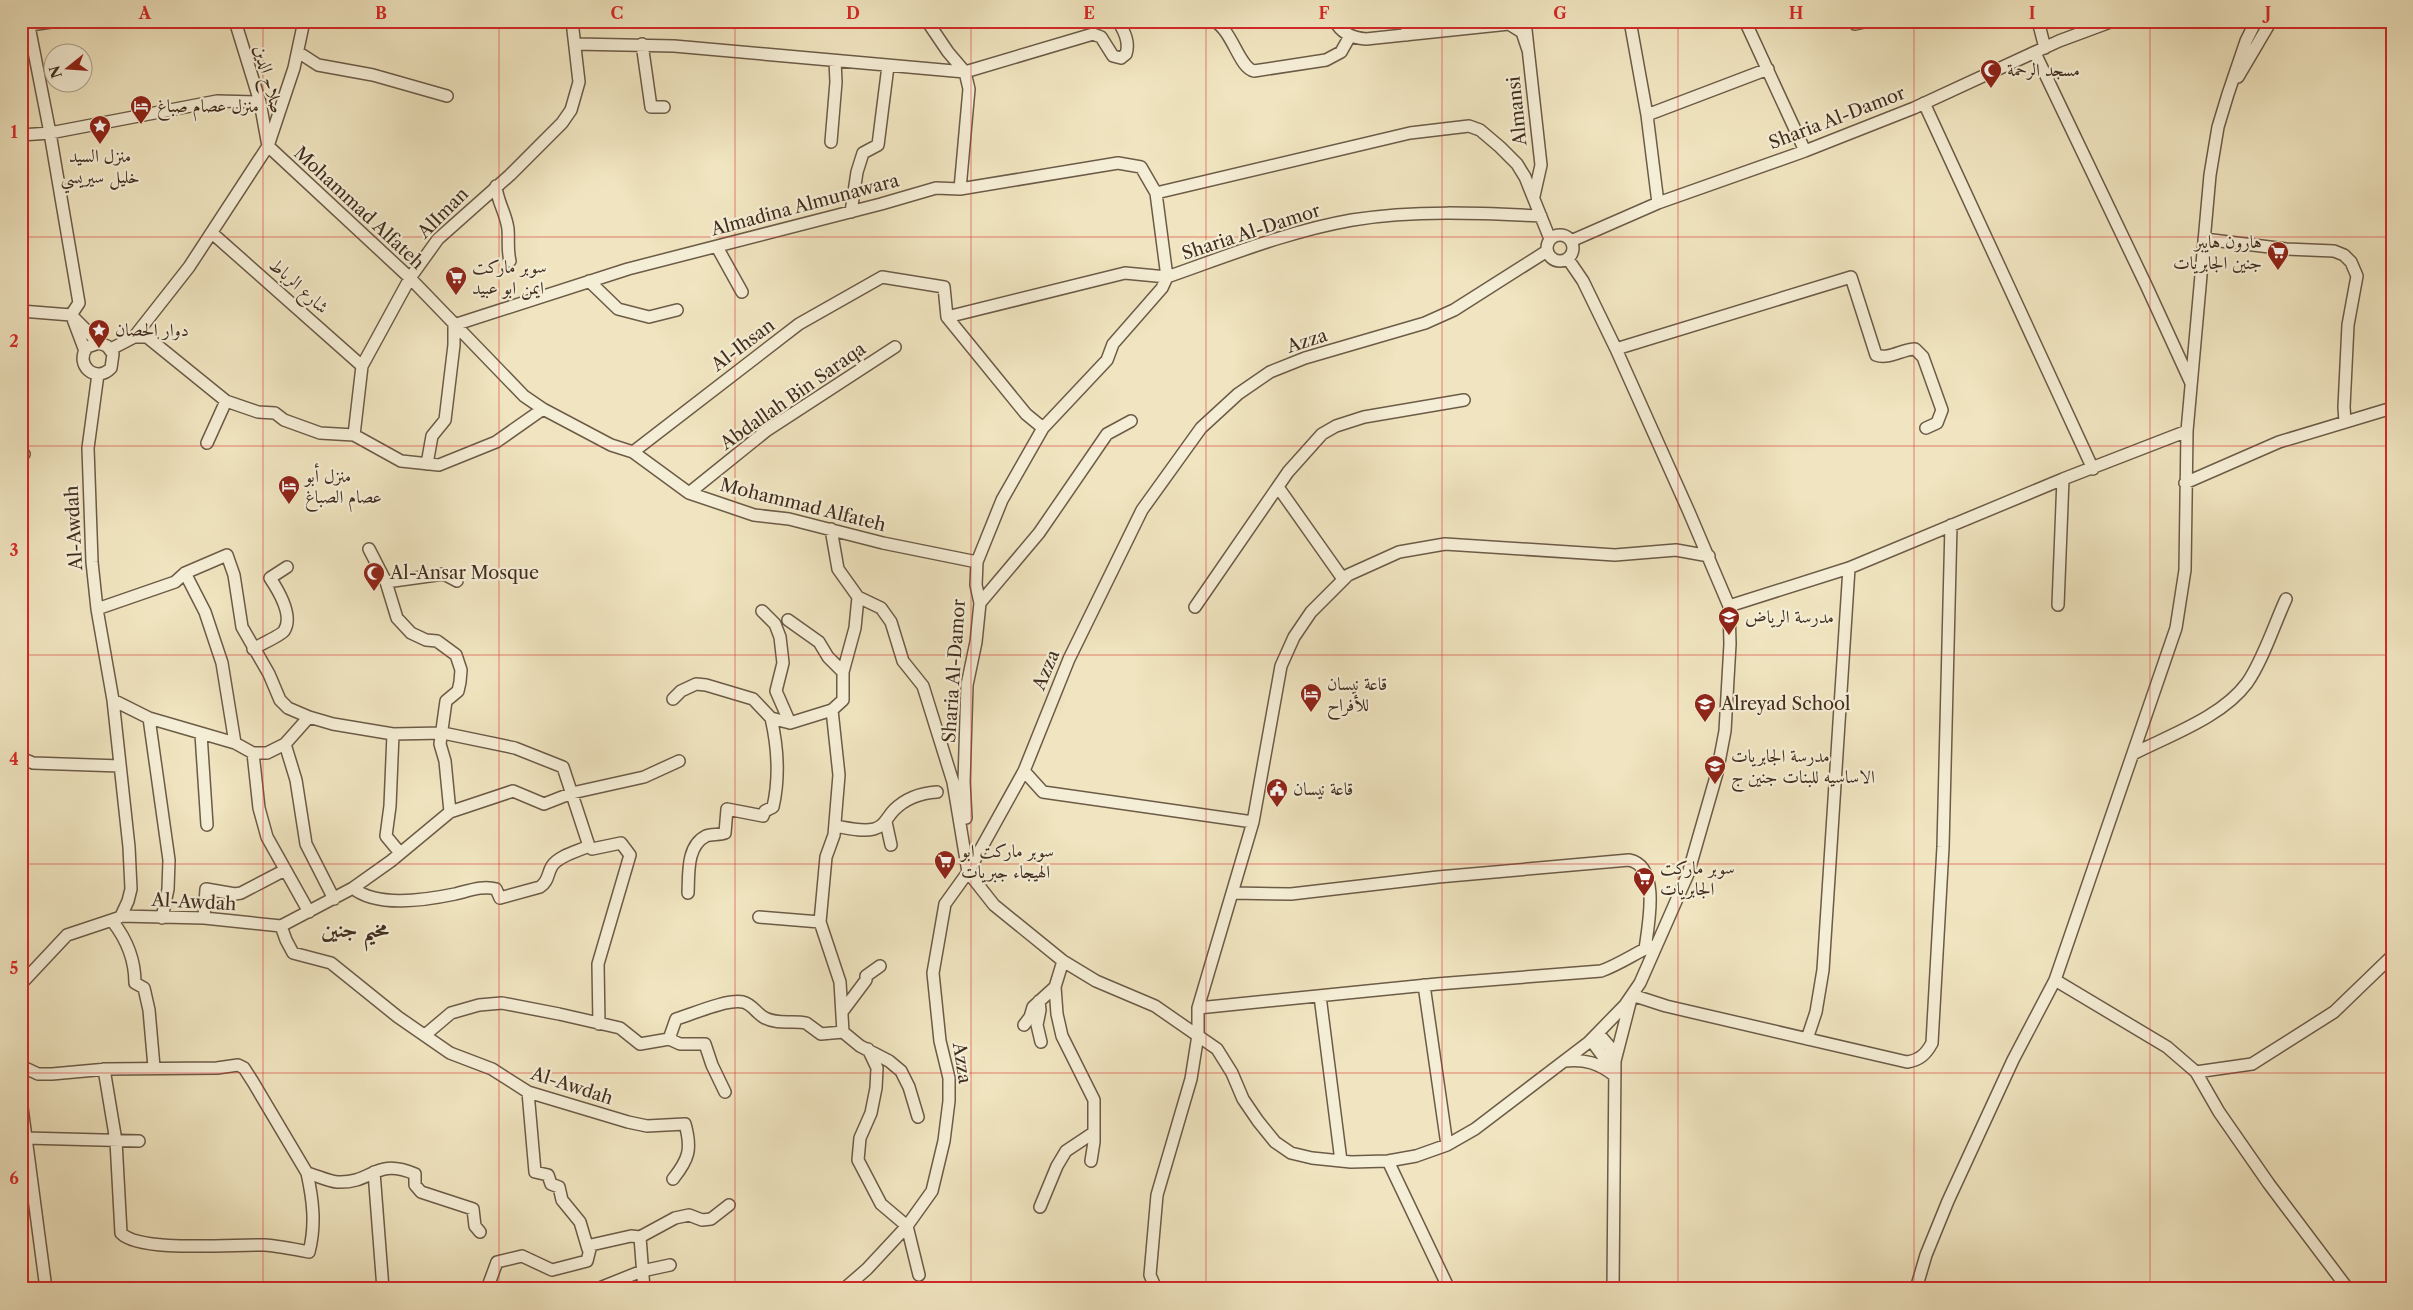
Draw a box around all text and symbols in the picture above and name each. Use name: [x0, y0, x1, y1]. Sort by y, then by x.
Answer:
text: A: [138, 3, 152, 23]
text: B: [375, 3, 387, 23]
text: C: [611, 3, 623, 23]
text: D: [846, 3, 860, 23]
text: E: [1083, 3, 1095, 23]
text: F: [1319, 3, 1330, 23]
text: G: [1553, 3, 1567, 23]
text: H: [1789, 3, 1803, 23]
text: I: [2029, 3, 2036, 23]
text: J: [2262, 3, 2271, 23]
north arrow: [42, 42, 92, 92]
street label: صلاح الدين: [245, 43, 289, 117]
mosque icon: مسجد الرحمة: [1979, 58, 2003, 89]
place label: مسجد الرحمة: [2007, 59, 2080, 81]
text: N: [45, 63, 66, 80]
street label: Almansi: [1502, 75, 1532, 148]
street label: Sharia Al-Damor: [1766, 82, 1909, 154]
hotel icon: منزل عصام صباغ: [129, 94, 153, 125]
place label: منزل عصام صباغ: [157, 95, 259, 122]
place icon: منزل السيد خليل سيريسي: [88, 114, 112, 145]
text: 1: [10, 122, 18, 142]
street label: Mohammad Alfateh: [289, 142, 429, 274]
place label: منزل السيد خليل سيريسي: [60, 145, 140, 194]
street label: Almadina Almunawara: [708, 169, 902, 241]
street label: AlIman: [412, 183, 473, 244]
street label: Sharia Al-Damor: [1179, 199, 1323, 265]
place label: هارون هايبر جنين الجابريات: [2173, 231, 2262, 274]
supermarket icon: هارون هايبر جنين الجابريات: [2266, 240, 2290, 271]
street label: شارع الرباط: [262, 254, 333, 321]
place label: سوبر ماركت ايمن ابو عبيد: [472, 256, 547, 300]
supermarket icon: سوبر ماركت ايمن ابو عبيد: [444, 265, 468, 296]
street label: Al-Ihsan: [706, 314, 779, 376]
place icon: دوار الحصان: [87, 318, 111, 349]
place label: دوار الحصان: [115, 319, 189, 341]
street label: Azza: [1283, 324, 1331, 358]
text: 2: [9, 331, 19, 351]
street label: Abdallah Bin Saraqa: [715, 337, 870, 455]
place label: منزل أبو عصام الصباغ: [303, 463, 382, 513]
hotel icon: منزل أبو عصام الصباغ: [277, 474, 301, 505]
street label: Mohammad Alfateh: [718, 474, 888, 536]
street label: Al-Awdah: [61, 485, 87, 572]
text: 3: [9, 540, 19, 560]
mosque icon: Al-Ansar Mosque: [362, 561, 386, 592]
place label: Al-Ansar Mosque: [389, 562, 539, 584]
street label: Sharia Al-Damor: [938, 598, 970, 744]
school or university icon: مدرسة الرياض: [1717, 605, 1741, 636]
place label: مدرسة الرياض: [1745, 606, 1834, 628]
street label: Azza: [1027, 646, 1064, 694]
place label: قاعة نيسان للأفراح: [1327, 673, 1387, 721]
hotel icon: قاعة نيسان للأفراح: [1299, 682, 1323, 713]
school or university icon: Alreyad School: [1693, 692, 1717, 723]
place label: Alreyad School: [1720, 693, 1850, 715]
place label: مدرسة الجابريات الاساسيه للبنات جنين ج: [1731, 745, 1875, 793]
text: 4: [9, 749, 19, 769]
school or university icon: مدرسة الجابريات الاساسيه للبنات جنين ج: [1703, 754, 1727, 785]
public building icon: قاعة نيسان: [1265, 777, 1289, 808]
place label: قاعة نيسان: [1293, 778, 1353, 800]
place label: سوبر ماركت ابو الهيجاء جبريات: [959, 840, 1054, 883]
supermarket icon: سوبر ماركت ابو الهيجاء جبريات: [933, 849, 957, 880]
place label: سوبر ماركت الجابريات: [1660, 857, 1735, 900]
supermarket icon: سوبر ماركت الجابريات: [1632, 866, 1656, 897]
street label: Al-Awdah: [150, 889, 237, 915]
district label: مخيم جنين: [321, 916, 390, 952]
text: 5: [10, 958, 19, 978]
street label: Azza: [948, 1040, 976, 1086]
street label: Al-Awdah: [527, 1062, 616, 1110]
text: 6: [9, 1168, 19, 1188]

